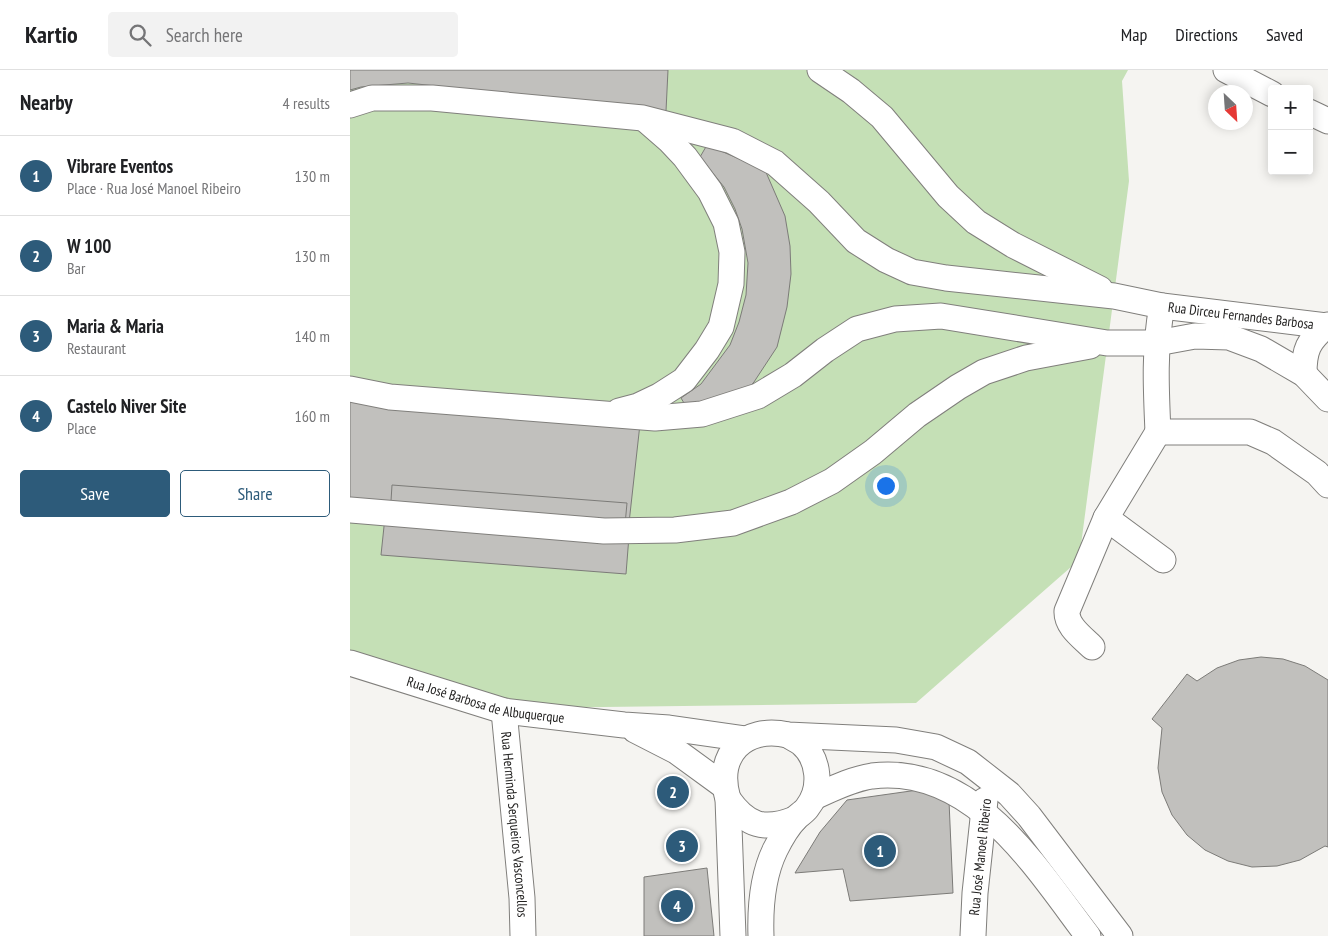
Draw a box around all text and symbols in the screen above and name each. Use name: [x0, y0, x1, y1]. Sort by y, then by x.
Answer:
search box: [108, 12, 458, 57]
text: Kartio: [25, 19, 78, 50]
icon: search: [126, 21, 154, 49]
text: Search here: [166, 23, 243, 47]
text: Map: [1121, 23, 1147, 46]
text: Directions: [1175, 23, 1238, 46]
text: Saved: [1266, 23, 1303, 46]
north arrow: [1208, 85, 1253, 130]
map controls: [1268, 85, 1313, 175]
button: +: [1268, 85, 1313, 130]
text: Nearby: [20, 89, 73, 116]
text: 4 results: [283, 93, 330, 113]
button: −: [1268, 130, 1313, 175]
text: Vibrare Eventos: [67, 154, 173, 178]
text: 1: [32, 166, 40, 186]
text: 130 m: [295, 166, 330, 186]
text: Place · Rua José Manoel Ribeiro: [67, 178, 241, 198]
text: W 100: [67, 234, 111, 258]
text: 2: [32, 246, 40, 266]
text: 130 m: [295, 246, 330, 266]
text: Bar: [67, 258, 85, 278]
street label: Rua Dirceu Fernandes Barbosa: [1167, 298, 1315, 333]
text: Maria & Maria: [67, 314, 164, 338]
text: 3: [32, 326, 40, 346]
text: 140 m: [295, 326, 330, 346]
text: Restaurant: [67, 338, 126, 358]
text: Castelo Niver Site: [67, 394, 187, 418]
text: 4: [32, 406, 40, 426]
text: 160 m: [295, 406, 330, 426]
text: Place: [67, 418, 96, 438]
button: Save: [20, 470, 170, 517]
button: Share: [180, 470, 330, 517]
your location: [873, 473, 899, 499]
street label: Rua José Barbosa de Albuquerque: [405, 672, 566, 727]
street label: Rua Herminda Serqueiros Vasconcellos: [497, 731, 532, 918]
pin: 2: [657, 773, 689, 811]
street label: Rua José Manoel Ribeiro: [965, 798, 995, 916]
pin: 3: [666, 827, 698, 865]
pin: 1: [864, 832, 896, 870]
pin: 4: [661, 887, 693, 925]

